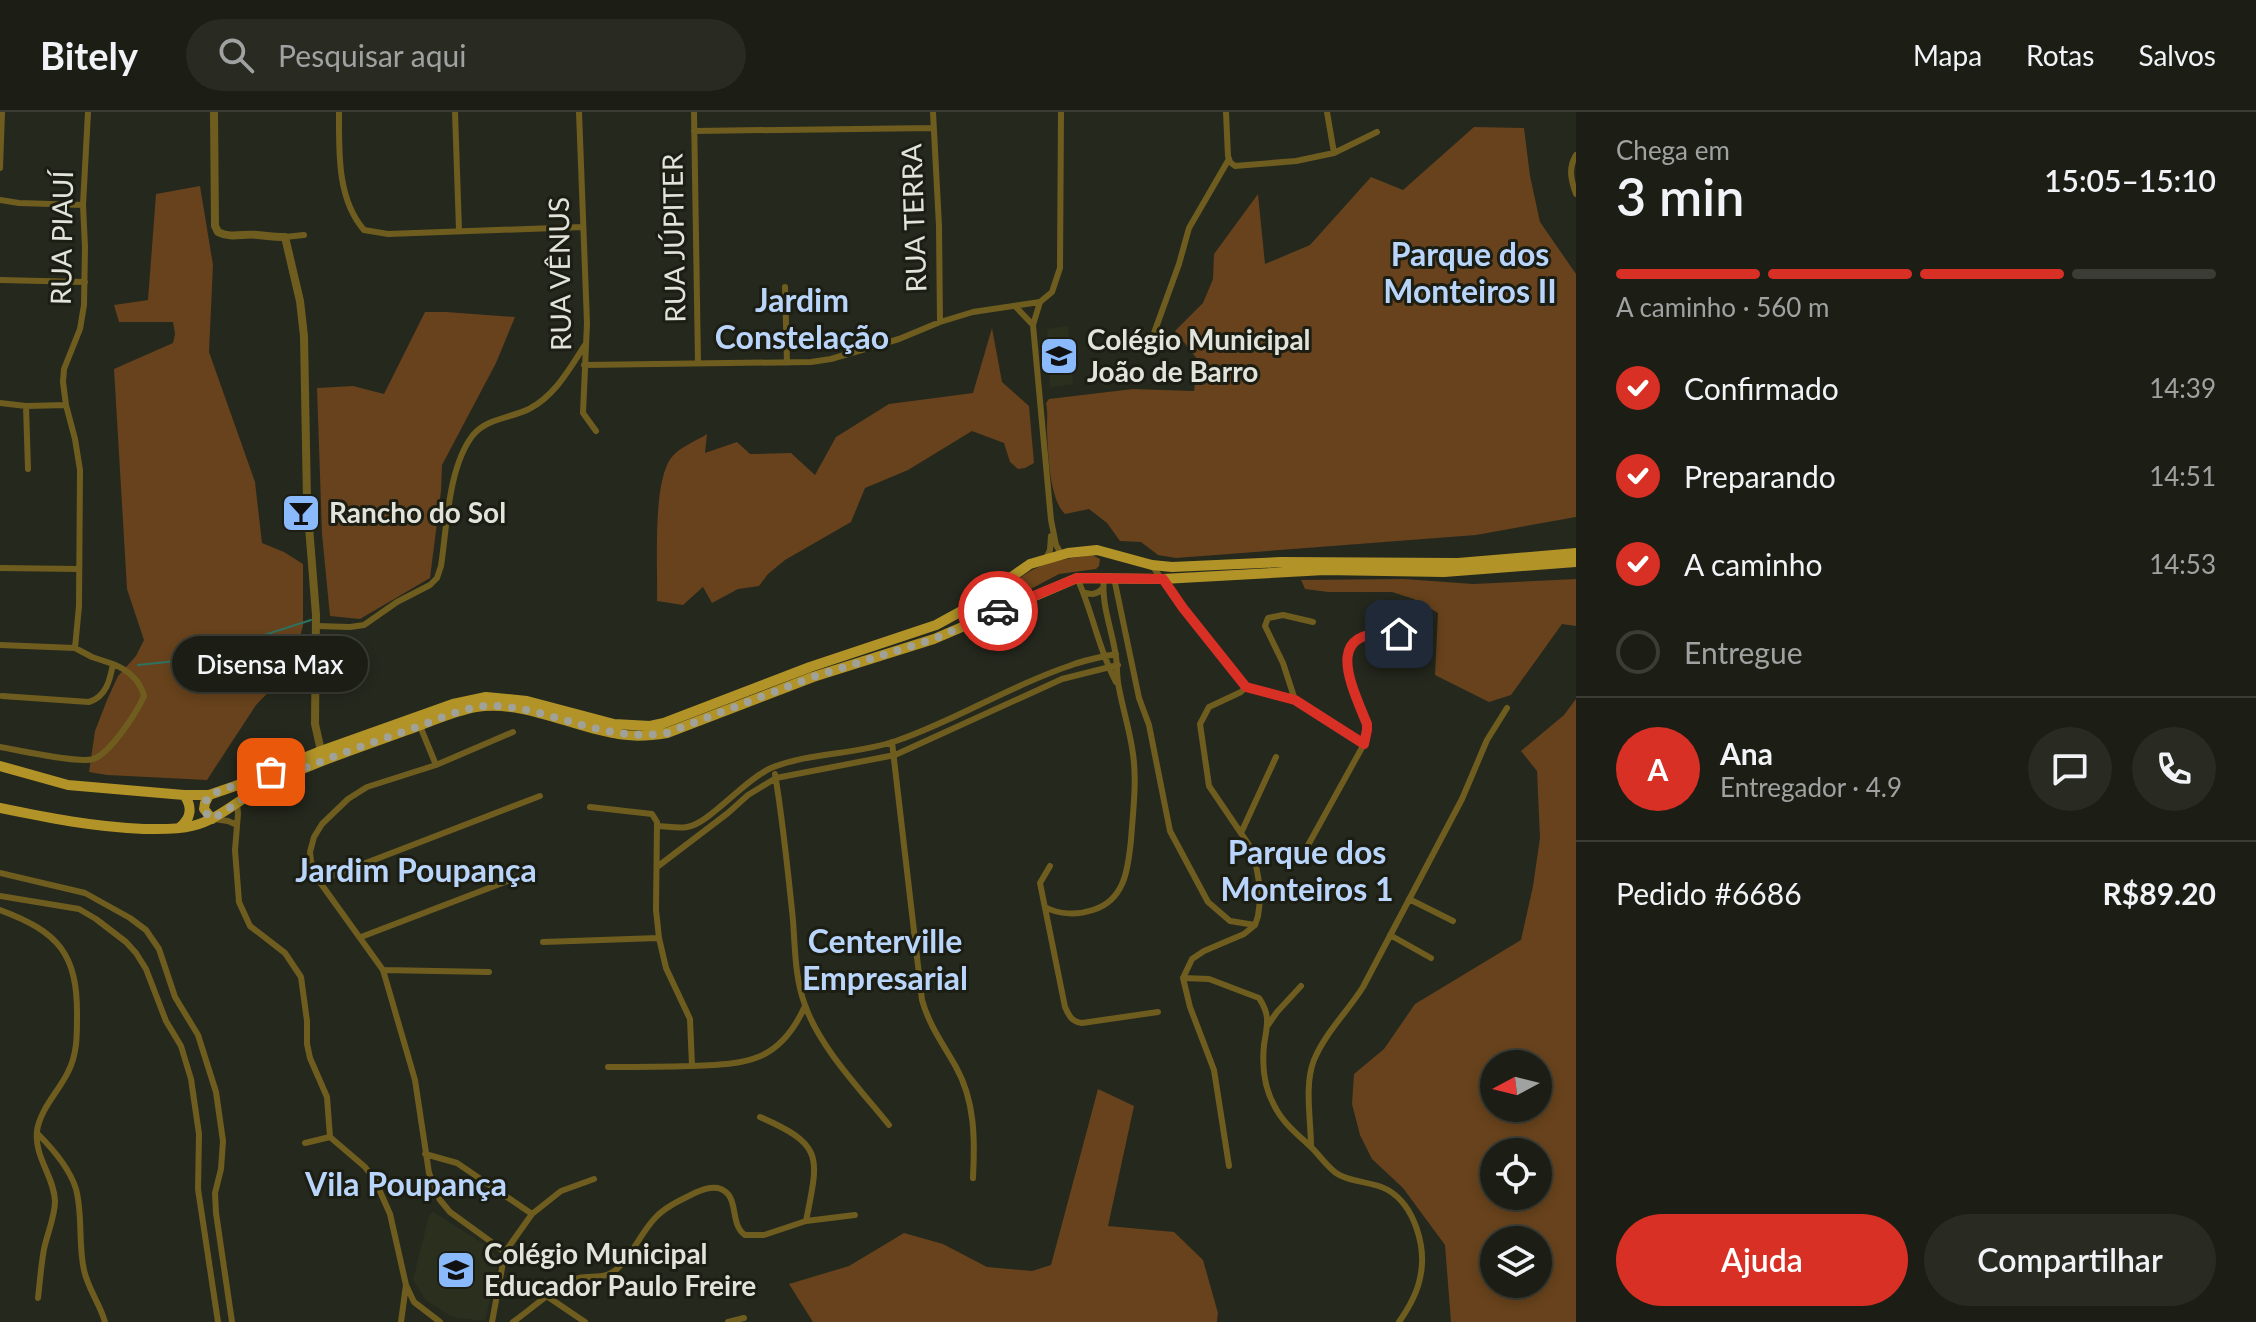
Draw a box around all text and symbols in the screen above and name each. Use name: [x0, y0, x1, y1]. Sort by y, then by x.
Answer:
search box: [186, 19, 746, 91]
text: Bitely: [40, 32, 138, 78]
icon: search: [214, 33, 258, 77]
text: Pesquisar aqui: [278, 37, 466, 73]
text: Mapa: [1913, 38, 1982, 72]
text: Rotas: [2026, 38, 2094, 72]
text: Salvos: [2138, 38, 2216, 72]
text: Chega em: [1616, 134, 1730, 166]
street label: RUA TERRA: [893, 143, 933, 293]
street label: RUA JÚPITER: [655, 153, 691, 323]
text: 15:05–15:10: [2044, 162, 2216, 198]
text: 3 min: [1616, 165, 1744, 227]
street label: RUA PIAUÍ: [43, 168, 79, 305]
street label: RUA VÊNUS: [541, 197, 577, 351]
district label: Parque dos Monteiros II: [1383, 234, 1557, 310]
district label: Jardim Constelação: [715, 280, 889, 356]
text: A caminho · 560 m: [1616, 291, 1829, 323]
place label: Colégio Municipal João de Barro: [1087, 322, 1311, 388]
school or university icon: Colégio Municipal João de Barro: [1038, 335, 1080, 377]
icon: check: [1616, 366, 1660, 410]
text: Confirmado: [1684, 370, 1839, 406]
text: 14:39: [2149, 372, 2216, 404]
icon: check: [1616, 454, 1660, 498]
text: Preparando: [1684, 458, 1836, 494]
text: 14:51: [2149, 460, 2216, 492]
bar icon: Rancho do Sol: [280, 492, 322, 534]
place label: Rancho do Sol: [329, 495, 506, 529]
icon: check: [1616, 542, 1660, 586]
text: A caminho: [1684, 546, 1823, 582]
text: 14:53: [2149, 548, 2216, 580]
courier: [958, 571, 1038, 651]
icon: car: [976, 589, 1020, 633]
pin: [1365, 600, 1433, 668]
icon: home: [1377, 612, 1421, 656]
text: Entregue: [1684, 634, 1803, 670]
callout: Disensa Max: [173, 636, 369, 692]
text: Disensa Max: [197, 648, 343, 680]
button: chat: [2028, 727, 2112, 811]
button: phone: [2132, 727, 2216, 811]
text: Ana: [1720, 735, 1773, 771]
pin: [237, 738, 305, 806]
icon: bag: [249, 750, 293, 794]
text: A: [1648, 751, 1668, 787]
text: Entregador · 4.9: [1720, 771, 1902, 803]
district label: Parque dos Monteiros 1: [1220, 832, 1394, 908]
district label: Jardim Poupança: [295, 850, 537, 889]
text: Pedido #6686: [1616, 875, 1802, 911]
text: R$89.20: [2103, 875, 2216, 911]
district label: Centerville Empresarial: [802, 921, 968, 997]
north arrow: [1480, 1050, 1552, 1122]
map controls: [1480, 1050, 1552, 1298]
button: locate: [1480, 1138, 1552, 1210]
district label: Vila Poupança: [304, 1164, 507, 1203]
button: Ajuda: [1616, 1214, 1908, 1306]
button: Compartilhar: [1924, 1214, 2216, 1306]
button: layers: [1480, 1226, 1552, 1298]
place label: Colégio Municipal Educador Paulo Freire: [484, 1236, 756, 1302]
school or university icon: Colégio Municipal Educador Paulo Freire: [435, 1249, 477, 1291]

